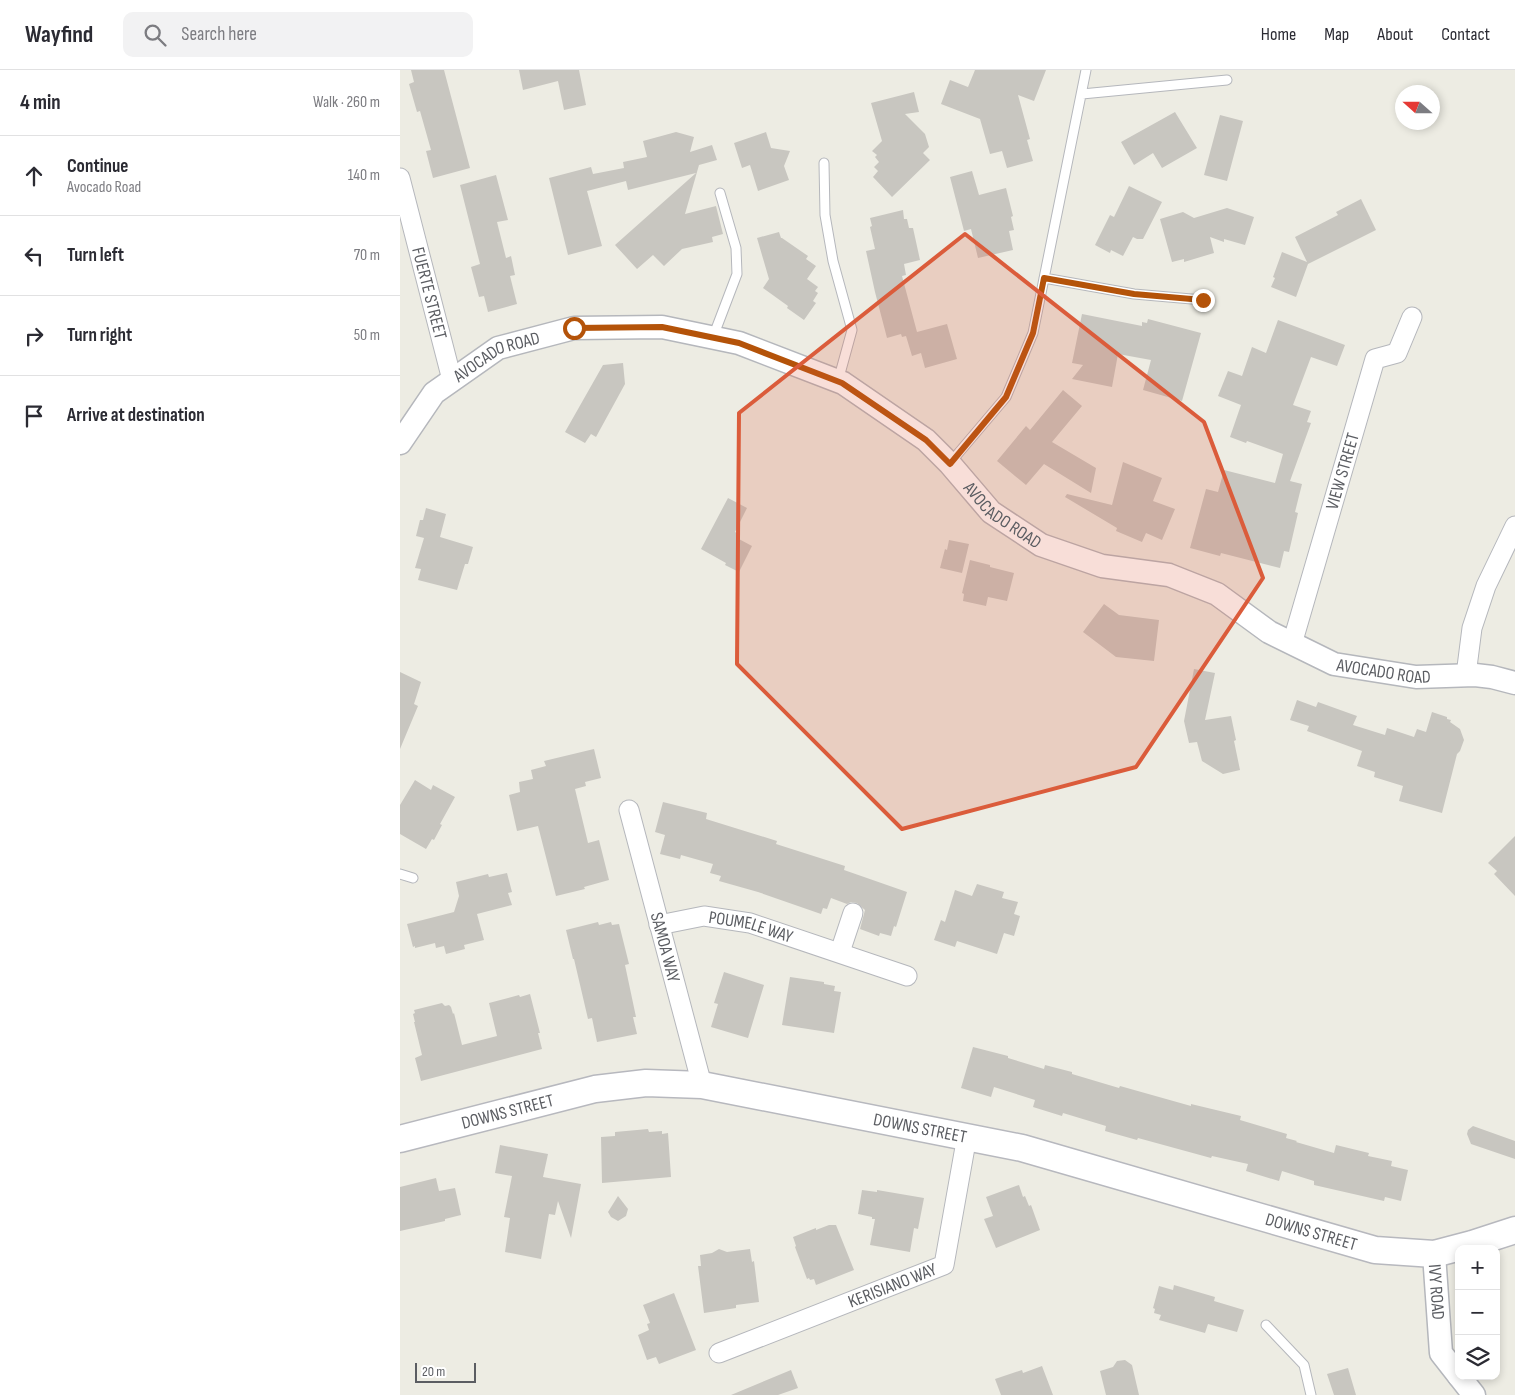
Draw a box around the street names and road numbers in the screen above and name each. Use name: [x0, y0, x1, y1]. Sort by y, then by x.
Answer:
street label: FUERTE STREET: [408, 245, 452, 342]
street label: AVOCADO ROAD: [449, 327, 542, 387]
street label: VIEW STREET: [1321, 430, 1363, 512]
street label: AVOCADO ROAD: [959, 477, 1045, 553]
street label: AVOCADO ROAD: [1334, 654, 1431, 688]
street label: POUMELE WAY: [707, 906, 796, 947]
street label: SAMOA WAY: [646, 910, 685, 985]
street label: DOWNS STREET: [459, 1090, 556, 1133]
street label: DOWNS STREET: [872, 1109, 969, 1147]
street label: DOWNS STREET: [1263, 1208, 1360, 1255]
street label: KERISIANO WAY: [845, 1258, 940, 1312]
street label: IVY ROAD: [1424, 1263, 1449, 1320]

